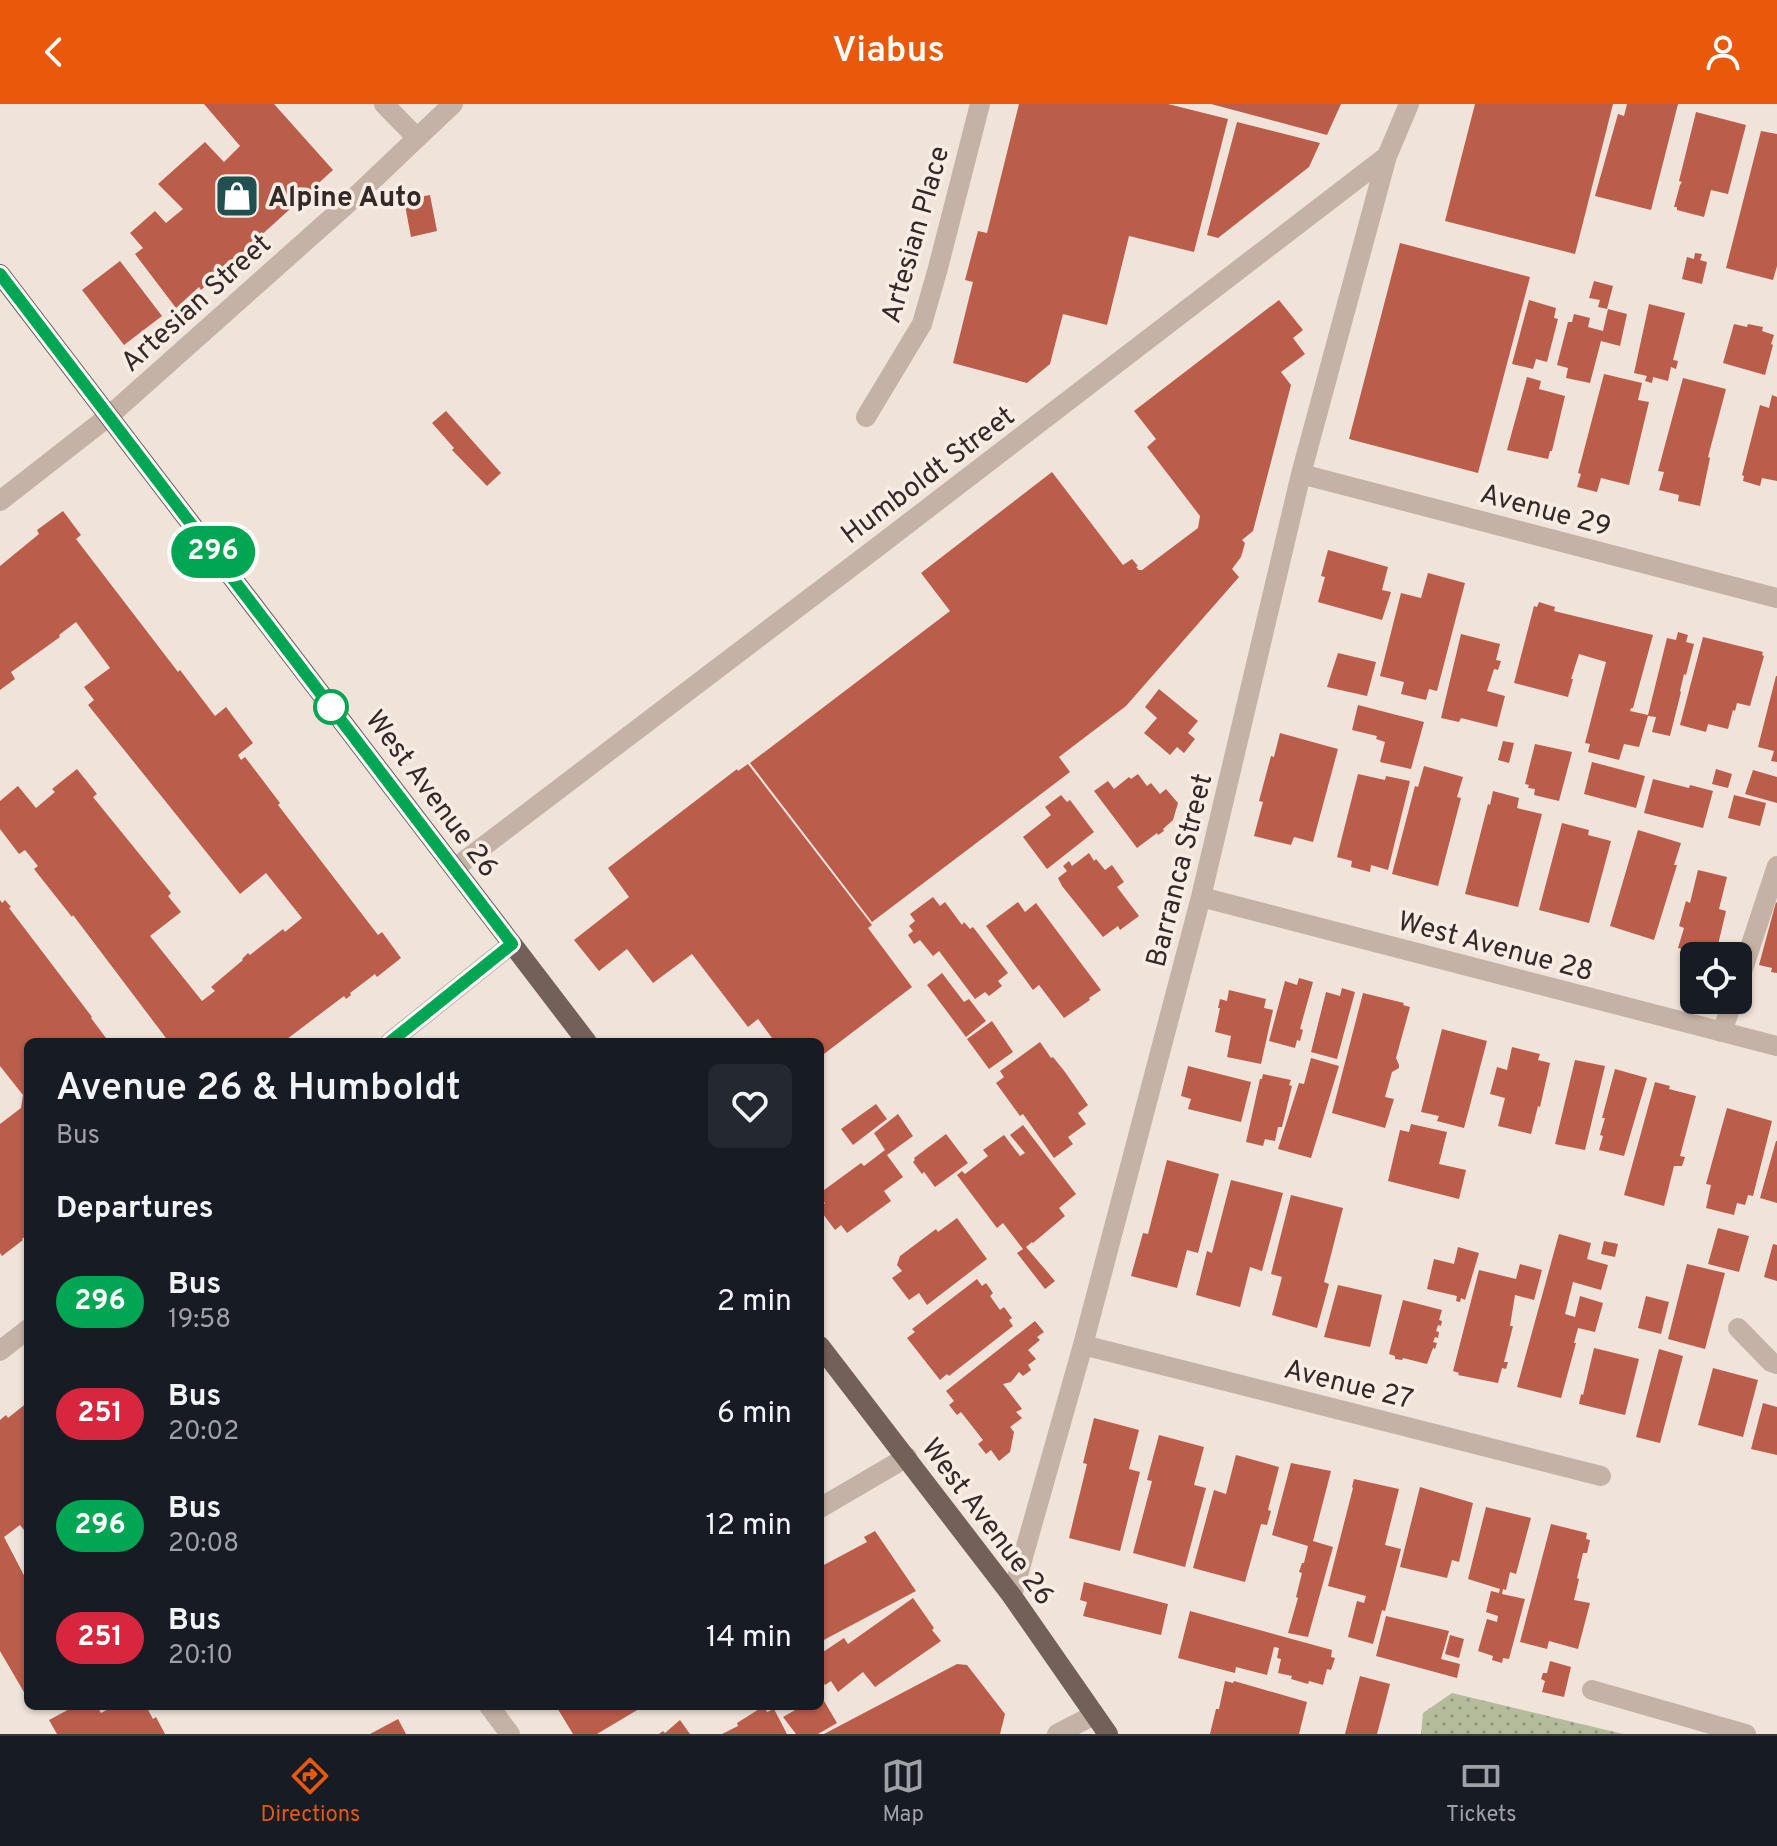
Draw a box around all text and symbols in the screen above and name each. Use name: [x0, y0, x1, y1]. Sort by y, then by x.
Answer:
text: Viabus: [832, 29, 945, 75]
icon: back: [32, 30, 76, 74]
icon: person: [1701, 30, 1745, 74]
street label: Artesian Place: [874, 142, 959, 328]
shop icon: Alpine Auto: [213, 172, 261, 220]
place label: Alpine Auto: [268, 181, 422, 217]
street label: Artesian Street: [114, 227, 280, 381]
street label: Humboldt Street: [835, 399, 1023, 553]
street label: Avenue 29: [1476, 477, 1615, 547]
line badge: 296: [167, 526, 259, 578]
text: 296: [187, 534, 239, 570]
unlabelled marker: [314, 690, 348, 724]
street label: West Avenue 26: [356, 704, 505, 886]
street label: Barranca Street: [1139, 770, 1222, 971]
street label: West Avenue 28: [1393, 904, 1597, 991]
map controls: [1680, 942, 1752, 1014]
button: locate: [1680, 942, 1752, 1014]
button: heart: [708, 1064, 792, 1148]
text: Avenue 26 & Humboldt: [56, 1065, 461, 1114]
text: Bus: [56, 1120, 100, 1153]
text: Departures: [56, 1191, 214, 1228]
text: Bus: [168, 1267, 221, 1304]
text: 296: [74, 1284, 126, 1320]
text: 2 min: [717, 1284, 792, 1321]
text: 19:58: [168, 1304, 231, 1337]
street label: Avenue 27: [1280, 1353, 1417, 1419]
text: Bus: [168, 1379, 221, 1416]
text: 251: [77, 1396, 123, 1432]
text: 6 min: [717, 1396, 792, 1433]
text: 20:02: [168, 1416, 239, 1449]
street label: West Avenue 26: [912, 1432, 1061, 1614]
text: Bus: [168, 1491, 221, 1528]
text: 296: [74, 1508, 126, 1544]
text: 12 min: [705, 1508, 792, 1545]
text: 20:08: [168, 1528, 239, 1561]
text: Bus: [168, 1603, 221, 1640]
text: 251: [77, 1620, 123, 1656]
text: 14 min: [706, 1620, 792, 1657]
text: 20:10: [168, 1640, 233, 1673]
tab: Directions: [260, 1754, 360, 1829]
tab: Map: [881, 1754, 925, 1829]
tab: Tickets: [1446, 1754, 1517, 1829]

